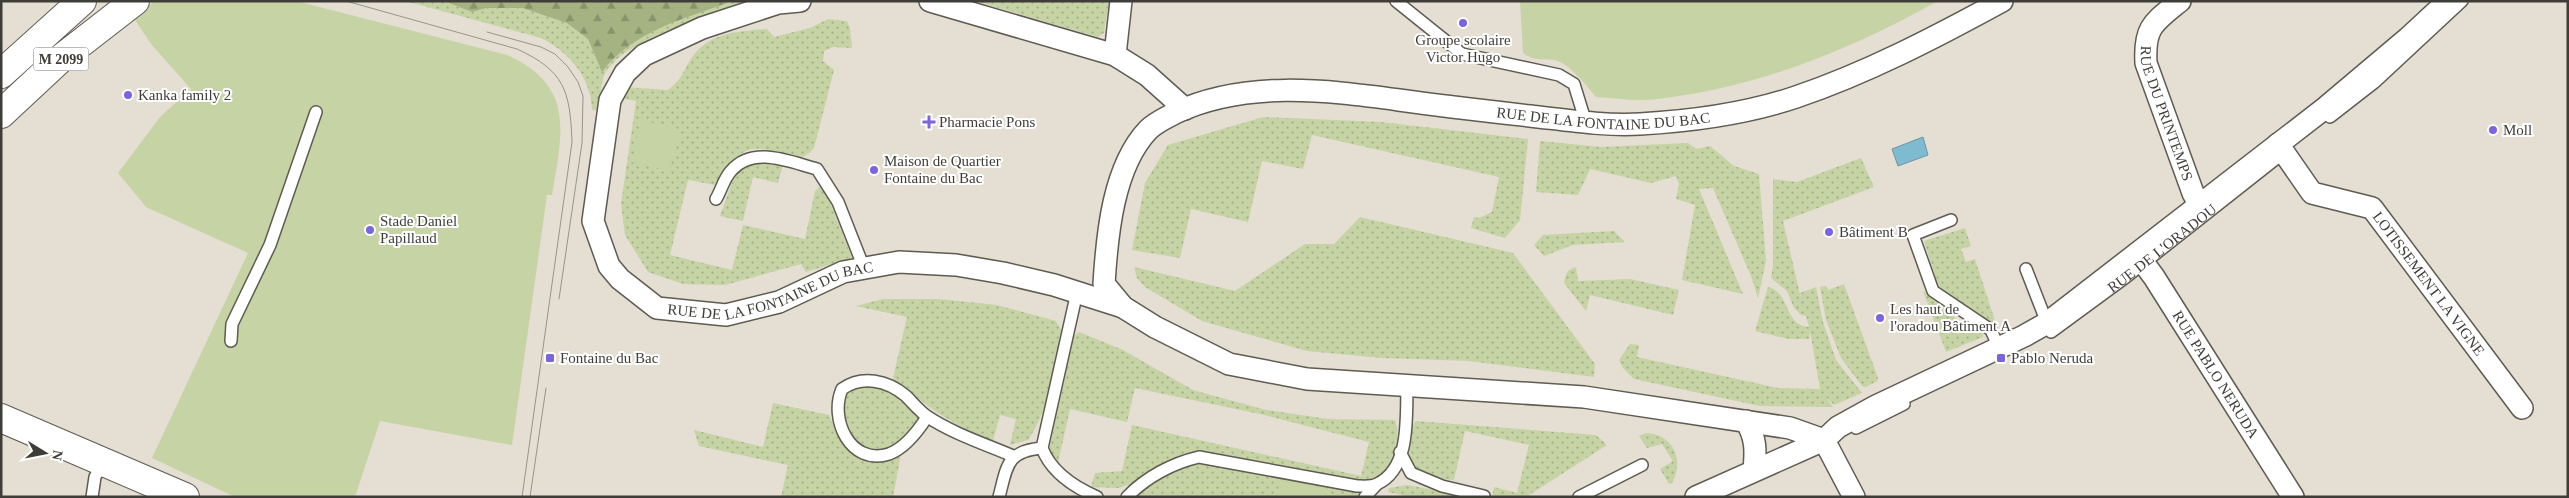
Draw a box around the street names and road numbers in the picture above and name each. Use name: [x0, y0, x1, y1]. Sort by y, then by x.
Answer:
street label: RUE DU PRINTEMPS: [2138, 45, 2196, 183]
road number: M 2099: [34, 48, 88, 70]
street label: RUE DE LA FONTAINE DU BAC: [1496, 104, 1711, 132]
street label: RUE DE L'ORADOU: [2104, 201, 2220, 296]
street label: LOTISSEMENT LA VIGNE: [2370, 209, 2488, 359]
street label: RUE DE LA FONTAINE DU BAC: [667, 259, 874, 323]
street label: RUE PABLO NERUDA: [2169, 308, 2262, 441]

